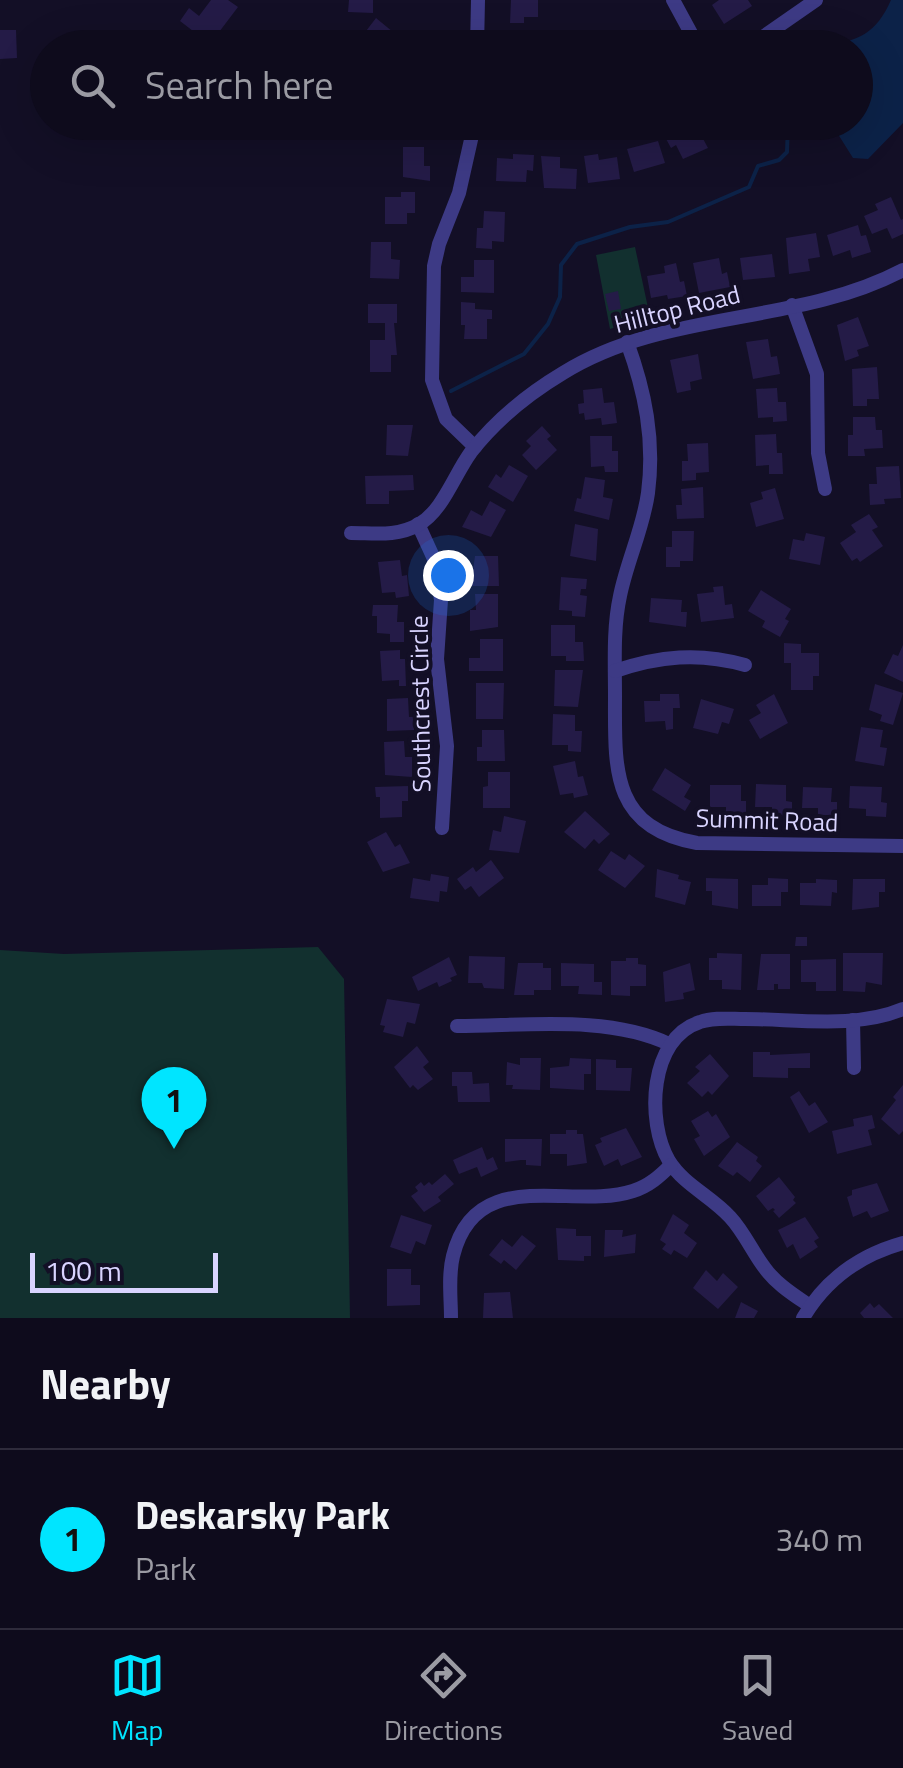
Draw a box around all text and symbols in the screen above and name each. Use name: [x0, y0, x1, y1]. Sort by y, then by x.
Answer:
search box: [30, 30, 873, 140]
text: Search here: [145, 56, 333, 114]
icon: search: [65, 58, 120, 113]
street label: Hilltop Road: [610, 275, 744, 343]
your location: [423, 550, 474, 601]
street label: Southcrest Circle: [399, 615, 441, 793]
street label: Summit Road: [695, 799, 839, 841]
pin: 1: [142, 1066, 206, 1149]
scale bar: [30, 1248, 218, 1292]
text: 100 m: [45, 1249, 122, 1292]
text: Nearby: [40, 1351, 171, 1415]
text: Deskarsky Park: [135, 1486, 390, 1544]
text: 1: [64, 1515, 81, 1563]
text: 340 m: [775, 1515, 863, 1563]
text: Park: [135, 1544, 196, 1592]
tab: Map: [110, 1648, 165, 1751]
tab: Directions: [384, 1648, 503, 1751]
tab: Saved: [722, 1648, 793, 1751]

